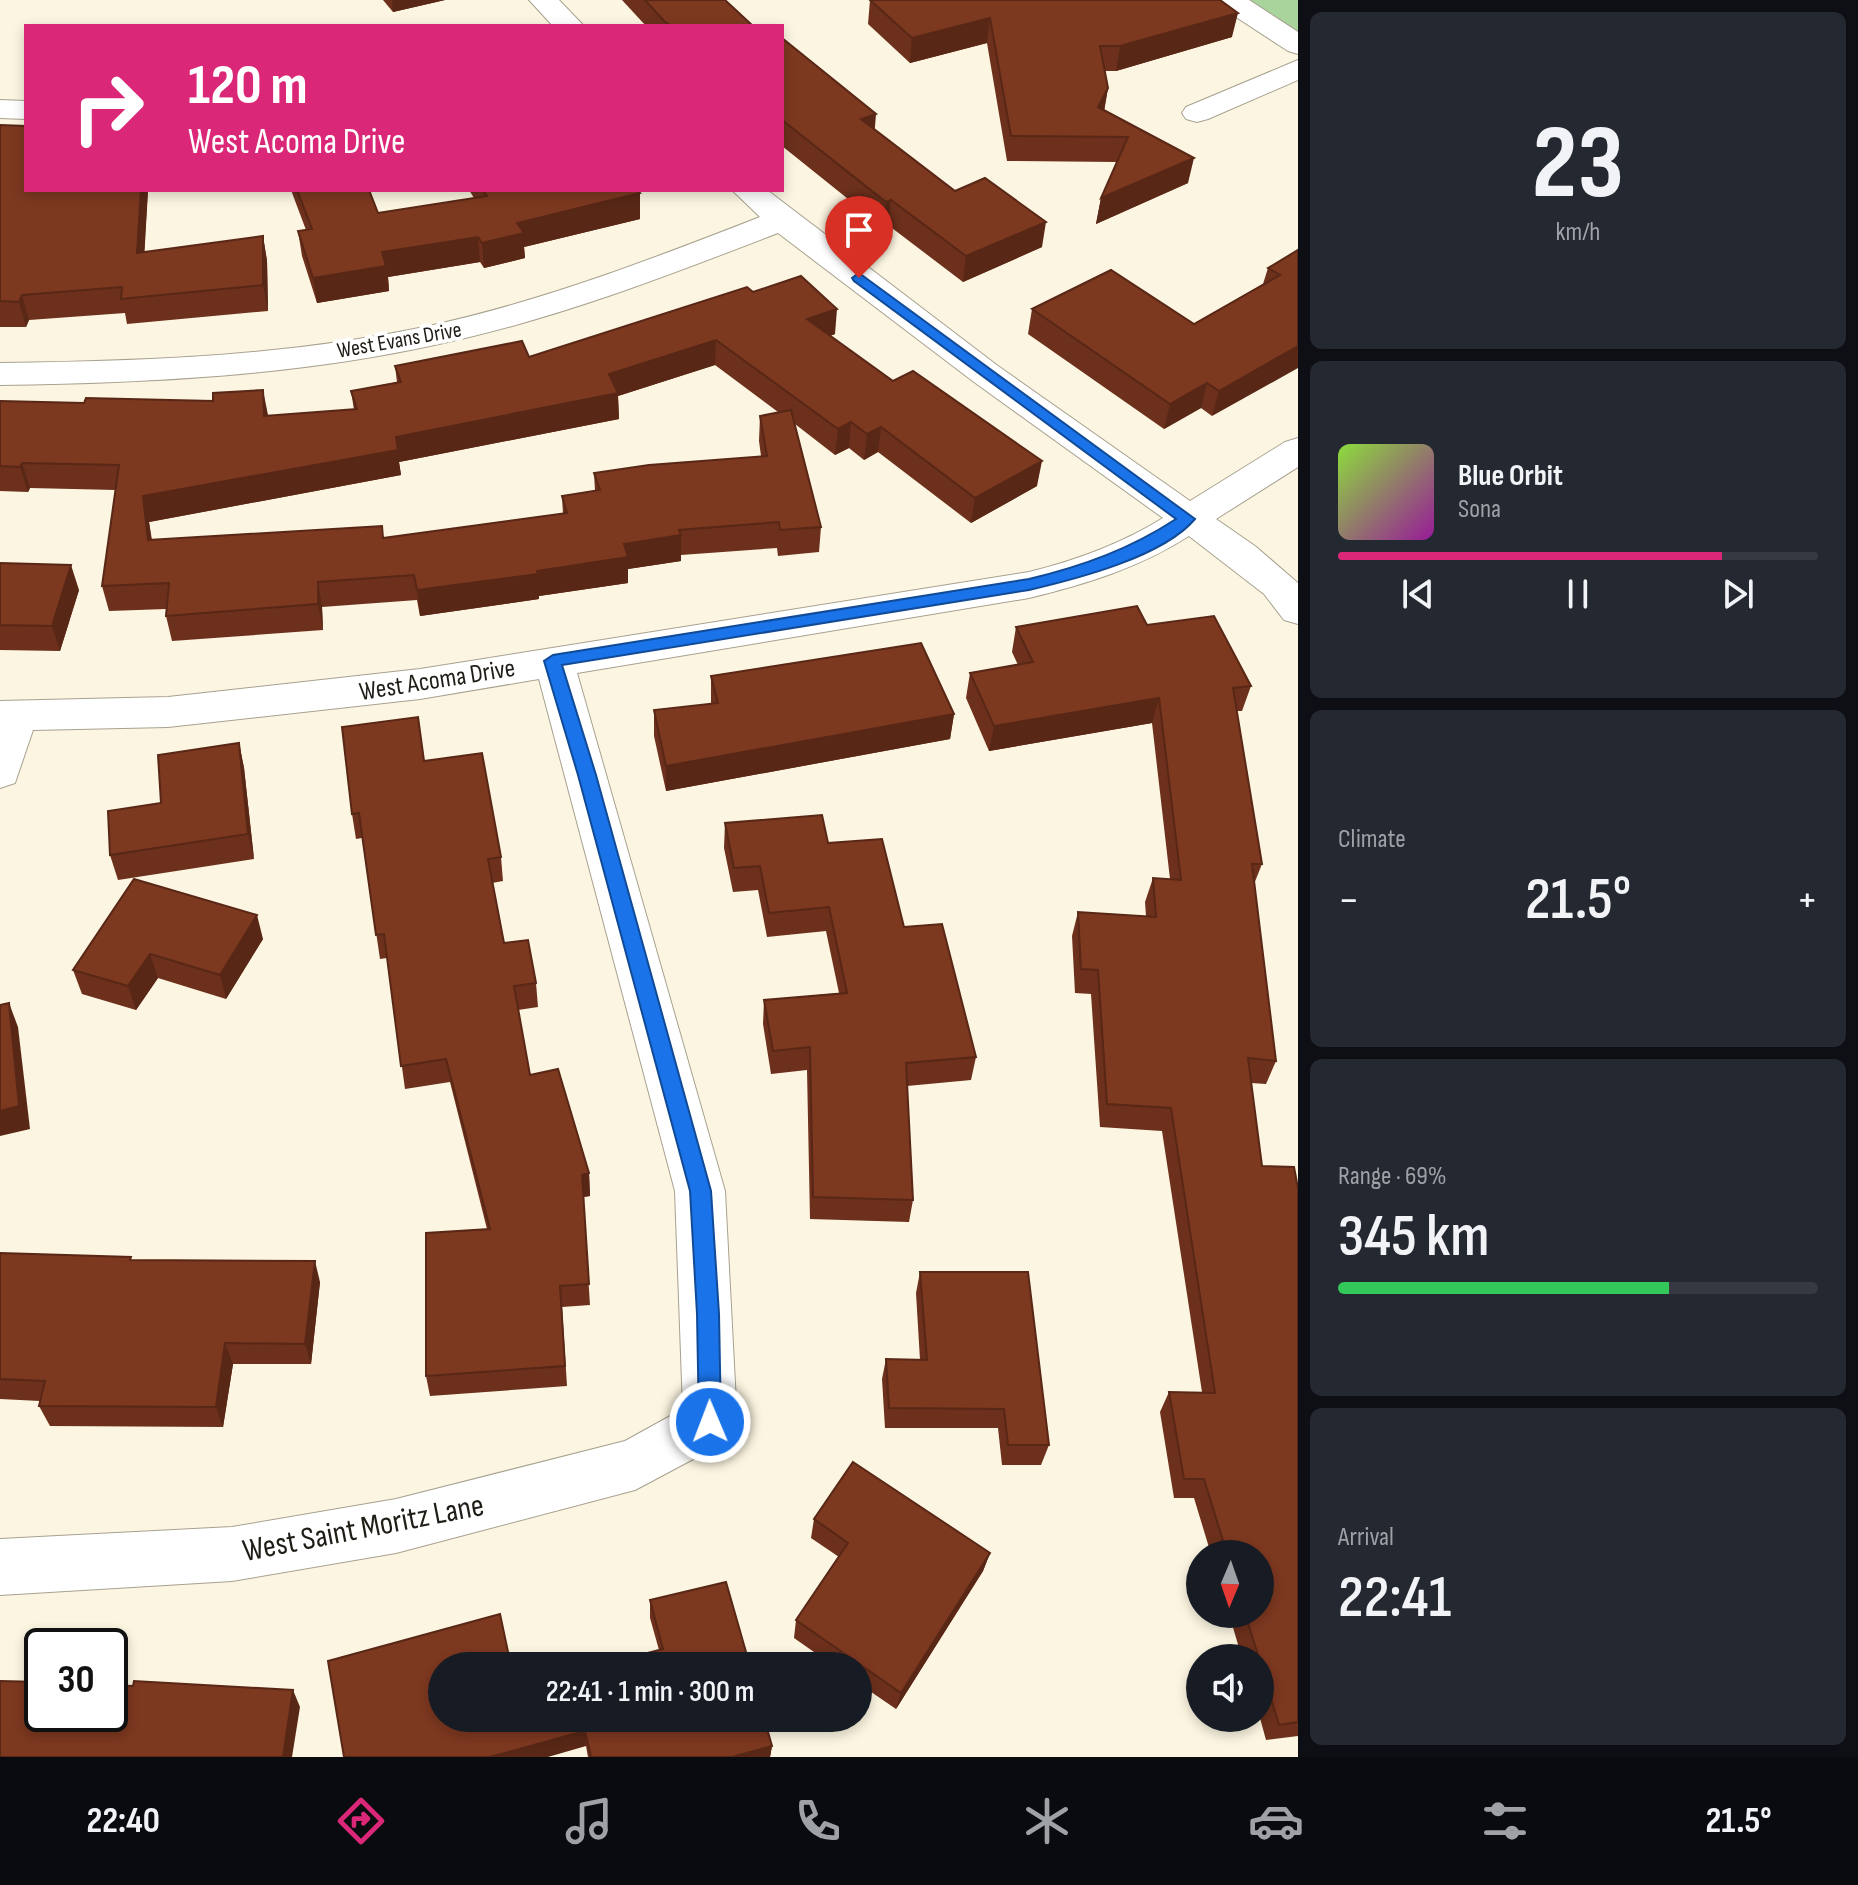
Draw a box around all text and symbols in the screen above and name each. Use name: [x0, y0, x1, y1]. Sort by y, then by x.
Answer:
text: 120 m: [188, 53, 308, 120]
icon: right: [56, 56, 160, 160]
text: 23: [1532, 102, 1624, 227]
text: West Acoma Drive: [188, 121, 406, 164]
pin: [825, 196, 893, 278]
icon: arrive: [837, 208, 881, 252]
text: km/h: [1556, 217, 1600, 248]
street label: West Evans Drive: [335, 316, 464, 365]
text: Blue Orbit: [1458, 458, 1563, 494]
text: Sona: [1458, 494, 1501, 525]
icon: previous: [1396, 572, 1440, 616]
icon: pause: [1556, 572, 1600, 616]
icon: next: [1716, 572, 1760, 616]
street label: West Acoma Drive: [357, 653, 517, 708]
text: Climate: [1338, 824, 1406, 855]
text: 21.5°: [1525, 864, 1631, 936]
text: −: [1338, 874, 1360, 927]
text: +: [1796, 874, 1818, 927]
text: Range · 69%: [1338, 1161, 1447, 1192]
text: 345 km: [1338, 1201, 1490, 1273]
position arrow: [668, 1380, 752, 1464]
street label: West Saint Moritz Lane: [239, 1486, 487, 1571]
text: Arrival: [1338, 1522, 1394, 1553]
north arrow: [1186, 1540, 1274, 1628]
map controls: [1186, 1540, 1274, 1732]
text: 22:41: [1338, 1562, 1451, 1634]
speed limit sign: 30: [24, 1628, 128, 1732]
button: sound: [1186, 1644, 1274, 1732]
text: 22:41 · 1 min · 300 m: [546, 1674, 754, 1710]
icon: directions: [333, 1793, 389, 1849]
icon: music: [561, 1793, 617, 1849]
icon: phone: [790, 1793, 846, 1849]
icon: climate: [1019, 1793, 1075, 1849]
icon: car: [1248, 1793, 1304, 1849]
icon: filters: [1477, 1793, 1533, 1849]
text: 22:40: [86, 1800, 160, 1843]
text: 21.5°: [1705, 1800, 1772, 1843]

